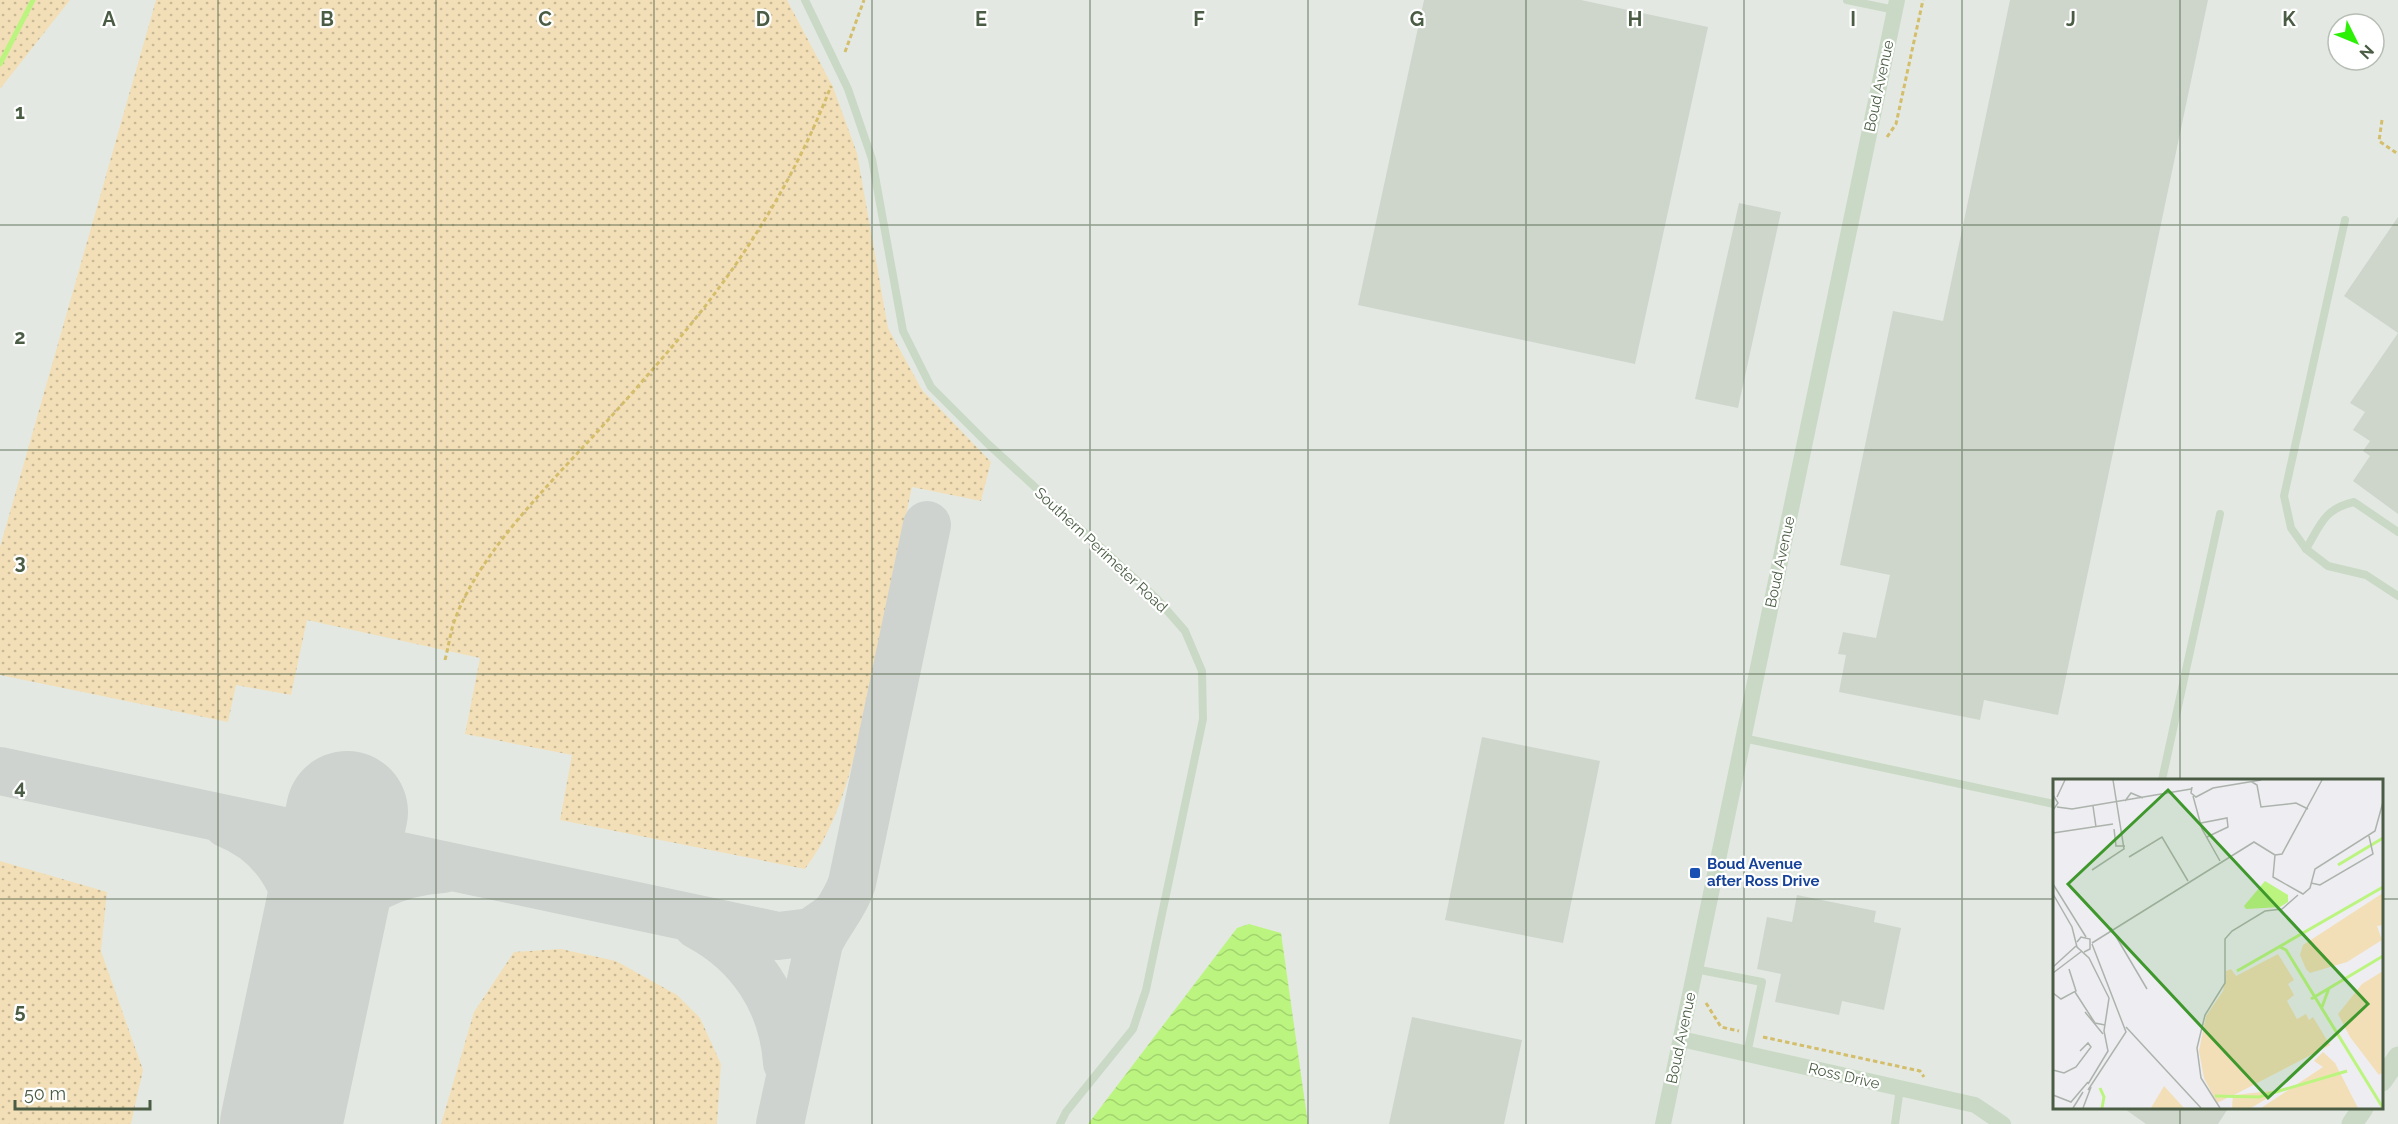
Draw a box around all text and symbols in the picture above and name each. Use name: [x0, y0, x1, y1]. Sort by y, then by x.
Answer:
text: A: [102, 7, 116, 31]
text: B: [320, 7, 334, 31]
text: C: [538, 7, 552, 31]
text: D: [756, 7, 770, 31]
text: E: [975, 7, 987, 31]
text: F: [1193, 7, 1205, 31]
text: G: [1410, 7, 1424, 31]
text: H: [1628, 7, 1642, 31]
text: I: [1850, 7, 1856, 31]
text: J: [2066, 7, 2076, 31]
text: K: [2282, 7, 2296, 31]
north arrow: [2326, 12, 2386, 72]
street label: Boud Avenue: [1861, 38, 1898, 133]
text: N: [2355, 41, 2378, 63]
text: 1: [15, 100, 25, 124]
text: 2: [14, 325, 26, 349]
street label: Southern Perimeter Road: [1031, 484, 1171, 616]
street label: Boud Avenue: [1762, 514, 1799, 609]
text: 3: [14, 550, 26, 574]
text: 4: [14, 775, 26, 799]
inset map: [2053, 779, 2383, 1109]
place label: Boud Avenue after Ross Drive: [1707, 855, 1819, 890]
marker: Boud Avenue after Ross Drive: [1688, 866, 1702, 880]
street label: Boud Avenue: [1663, 990, 1700, 1085]
text: 5: [14, 999, 26, 1023]
street label: Ross Drive: [1807, 1059, 1882, 1093]
scale bar: [15, 1073, 150, 1111]
text: 50 m: [24, 1083, 66, 1104]

